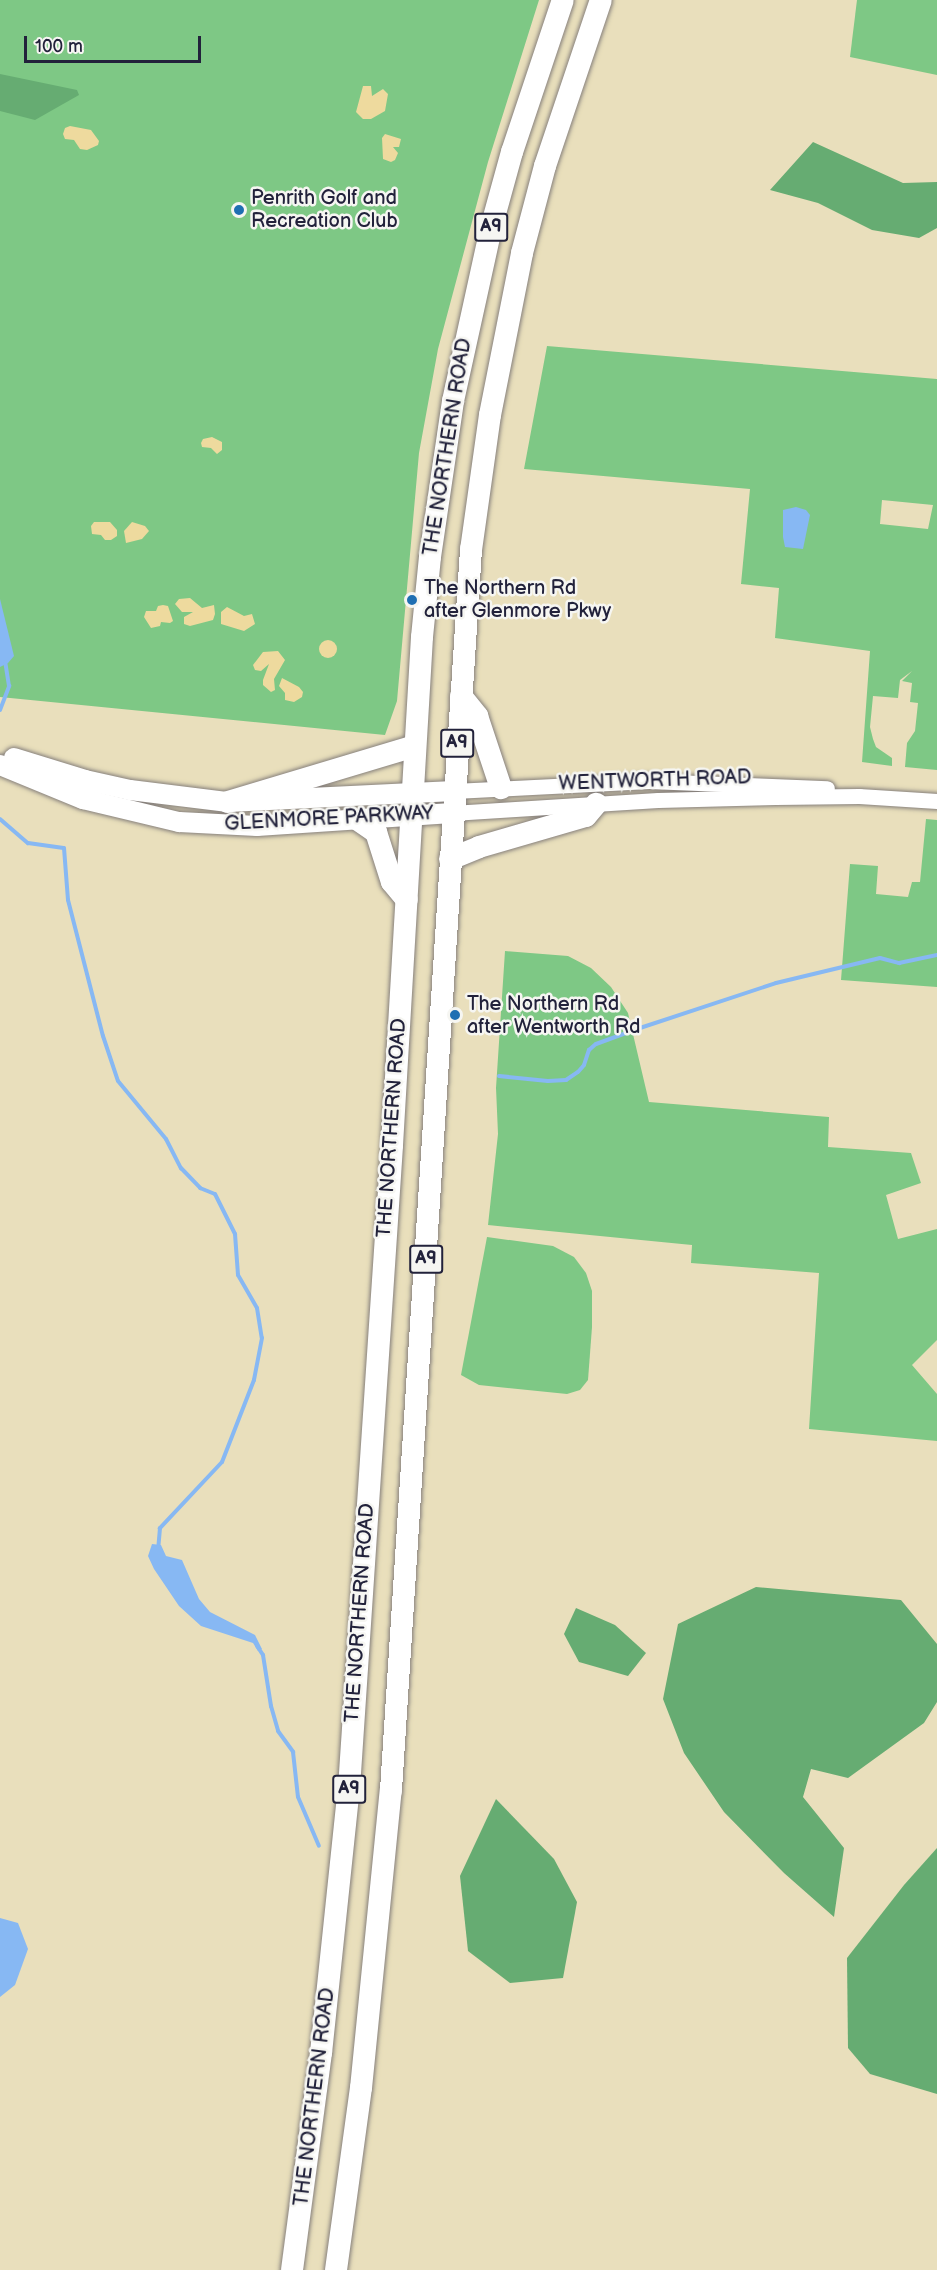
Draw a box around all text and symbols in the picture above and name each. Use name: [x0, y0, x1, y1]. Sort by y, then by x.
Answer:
scale bar: [27, 24, 204, 62]
text: 100 m: [35, 36, 83, 57]
place label: Penrith Golf and Recreation Club: [251, 186, 398, 233]
marker: Penrith Golf and Recreation Club: [232, 203, 246, 217]
road number: A9: [473, 212, 509, 242]
street label: THE NORTHERN ROAD: [419, 337, 477, 557]
place label: The Northern Rd after Glenmore Pkwy: [424, 576, 611, 623]
marker: The Northern Rd after Glenmore Pkwy: [405, 593, 419, 607]
road number: A9: [439, 728, 475, 758]
street label: WENTWORTH ROAD: [558, 766, 752, 796]
street label: GLENMORE PARKWAY: [224, 802, 434, 836]
place label: The Northern Rd after Wentworth Rd: [467, 992, 641, 1039]
marker: The Northern Rd after Wentworth Rd: [448, 1008, 462, 1022]
street label: THE NORTHERN ROAD: [372, 1018, 412, 1238]
road number: A9: [408, 1244, 444, 1274]
street label: THE NORTHERN ROAD: [340, 1503, 380, 1723]
road number: A9: [331, 1774, 367, 1804]
street label: THE NORTHERN ROAD: [290, 1986, 340, 2208]

